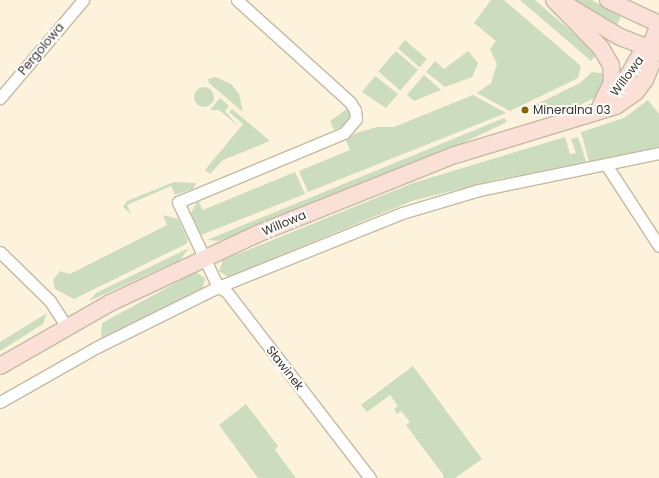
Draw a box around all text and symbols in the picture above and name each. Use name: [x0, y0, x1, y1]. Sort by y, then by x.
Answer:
street label: Pergolowa: [15, 20, 67, 78]
street label: Willowa: [607, 53, 647, 99]
place label: Mineralna 03: [533, 103, 611, 117]
marker: Mineralna 03: [520, 105, 530, 115]
street label: Willowa: [260, 207, 308, 239]
street label: Sławinek: [263, 343, 307, 393]

